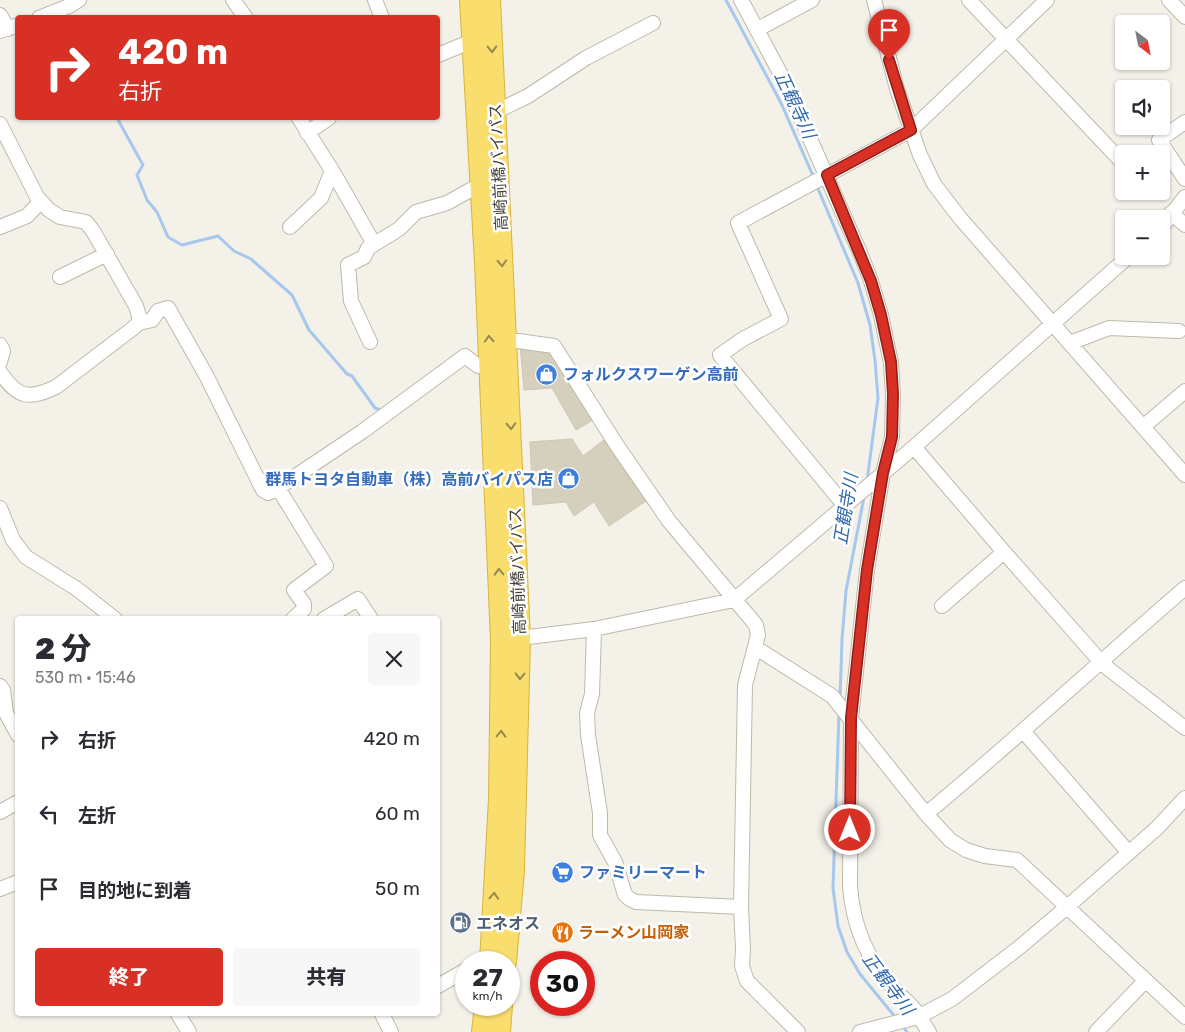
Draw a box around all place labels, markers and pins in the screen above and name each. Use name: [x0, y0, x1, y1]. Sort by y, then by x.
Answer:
pin: [868, 9, 910, 60]
shop icon: フォルクスワーゲン高前: [535, 362, 559, 386]
place label: フォルクスワーゲン高前: [563, 365, 739, 384]
shop icon: 群馬トヨタ自動車（株）高前バイパス店: [557, 467, 581, 491]
place label: 群馬トヨタ自動車（株）高前バイパス店: [265, 470, 553, 489]
supermarket icon: ファミリーマート: [551, 860, 575, 884]
place label: ファミリーマート: [579, 863, 707, 882]
fuel station icon: エネオス: [448, 911, 472, 935]
place label: エネオス: [476, 914, 540, 933]
restaurant icon: ラーメン山岡家: [550, 920, 574, 944]
place label: ラーメン山岡家: [578, 923, 689, 942]

